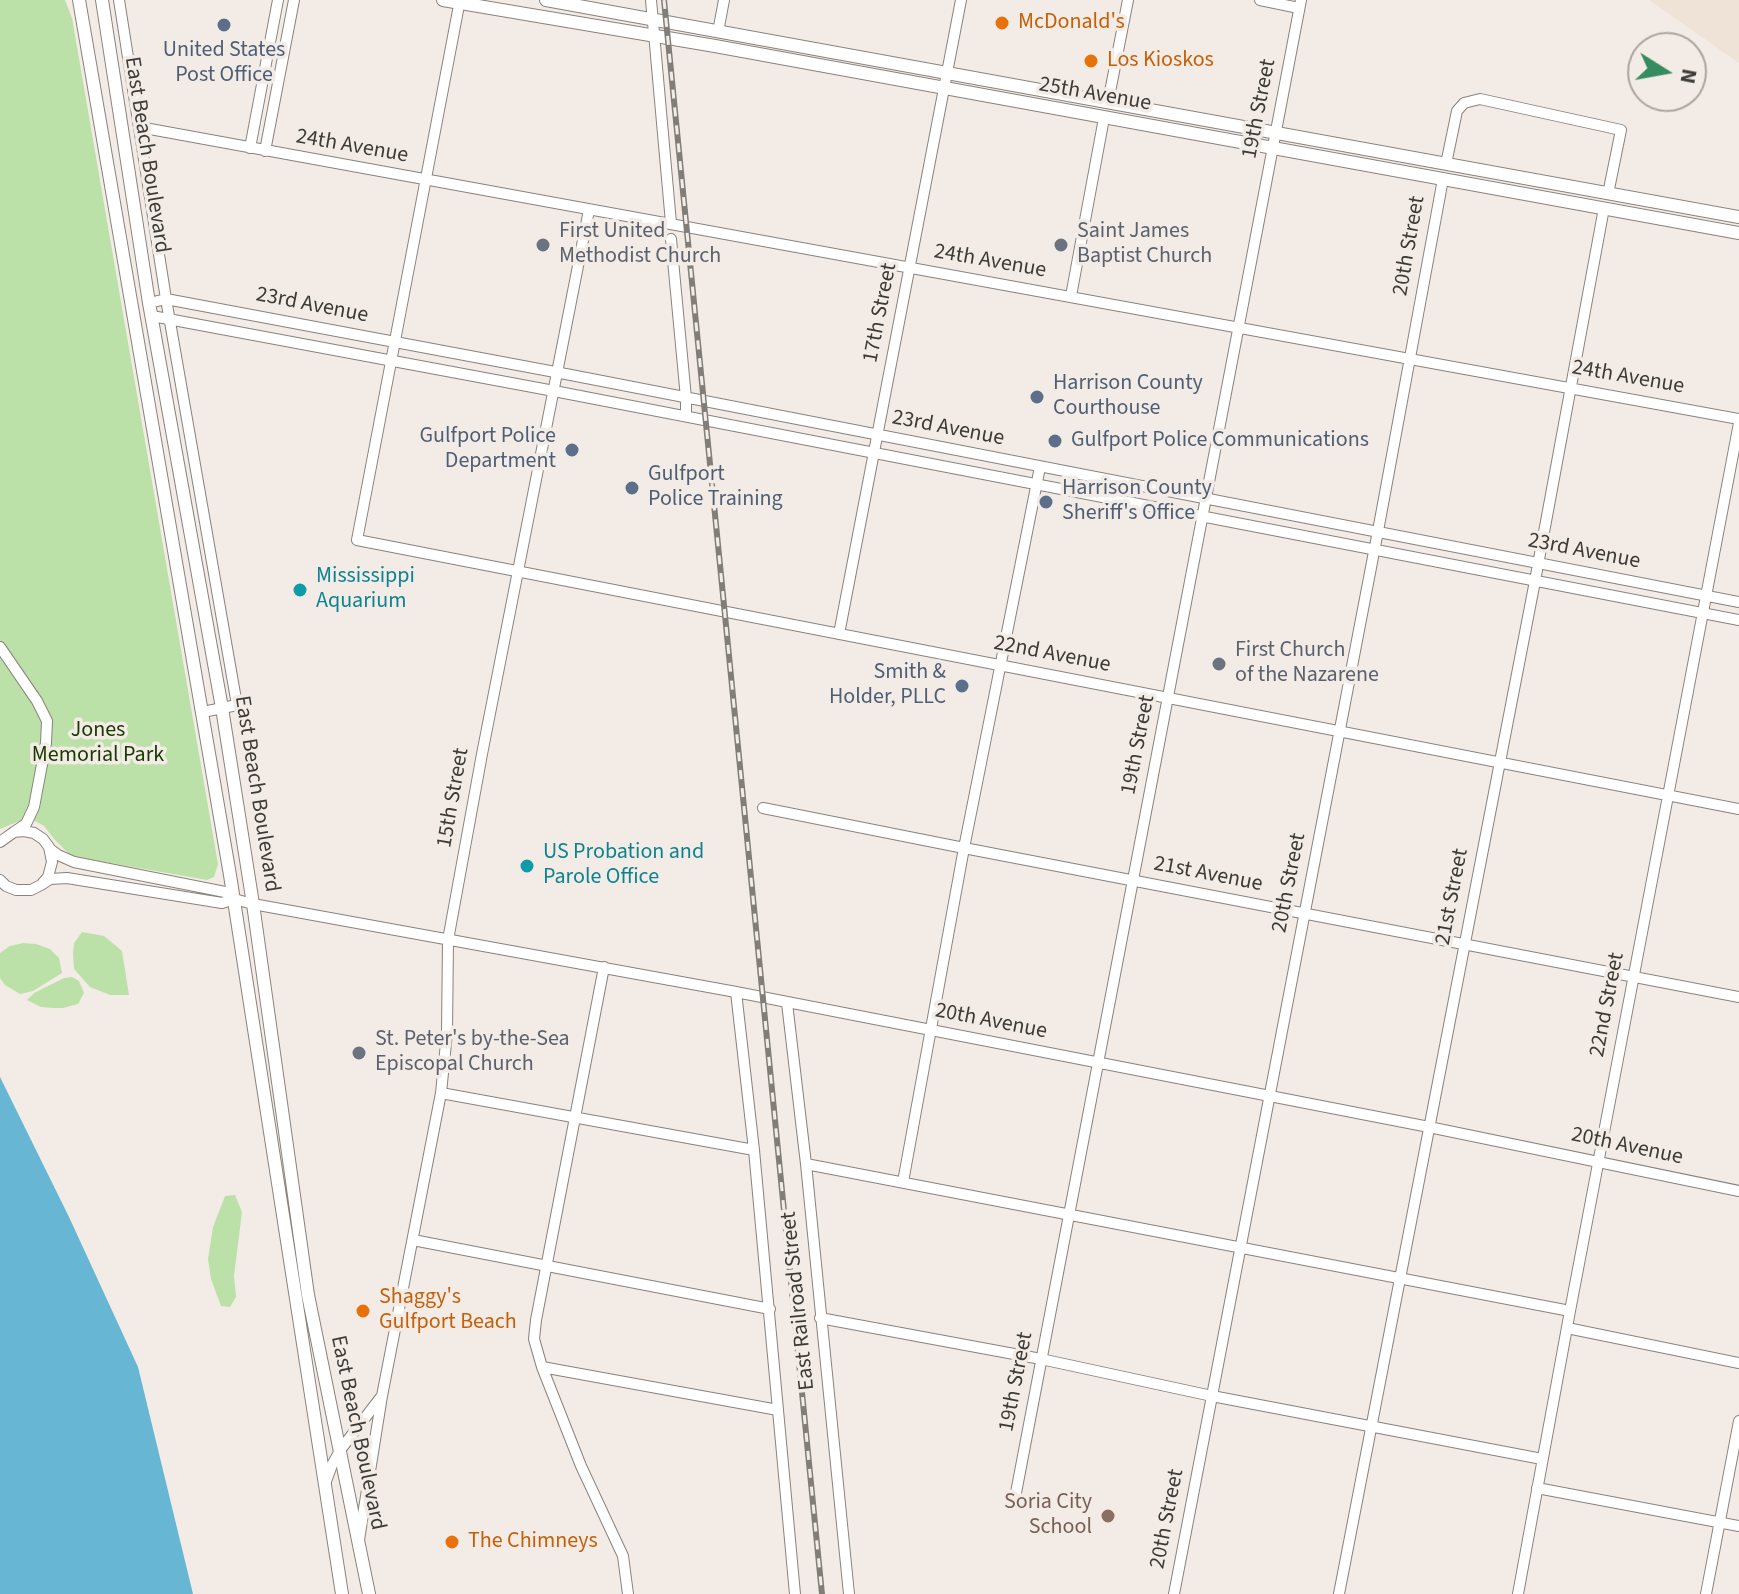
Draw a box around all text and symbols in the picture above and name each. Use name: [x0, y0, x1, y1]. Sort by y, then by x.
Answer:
place label: McDonald's: [1018, 10, 1125, 36]
marker: McDonald's: [993, 14, 1011, 32]
marker: United States Post Office: [215, 16, 233, 34]
north arrow: [1627, 32, 1707, 112]
place label: United States Post Office: [163, 38, 285, 90]
place label: Los Kioskos: [1107, 48, 1214, 74]
marker: Los Kioskos: [1082, 52, 1100, 70]
street label: East Beach Boulevard: [117, 55, 175, 255]
street label: 19th Street: [1237, 57, 1283, 161]
text: N: [1671, 66, 1706, 86]
street label: 25th Avenue: [1037, 72, 1153, 118]
street label: 24th Avenue: [294, 124, 410, 170]
street label: 20th Street: [1388, 194, 1432, 298]
place label: First United Methodist Church: [559, 219, 721, 270]
place label: Saint James Baptist Church: [1077, 219, 1212, 270]
marker: First United Methodist Church: [534, 236, 552, 254]
marker: Saint James Baptist Church: [1052, 236, 1070, 254]
street label: 24th Avenue: [932, 239, 1048, 285]
street label: 17th Street: [858, 261, 904, 365]
street label: 23rd Avenue: [254, 282, 370, 330]
street label: 24th Avenue: [1570, 355, 1686, 401]
place label: Harrison County Courthouse: [1053, 371, 1203, 422]
marker: Harrison County Courthouse: [1028, 388, 1046, 406]
street label: 23rd Avenue: [890, 405, 1006, 453]
place label: Gulfport Police Department: [419, 424, 556, 476]
place label: Gulfport Police Communications: [1071, 428, 1369, 454]
marker: Gulfport Police Communications: [1046, 432, 1064, 450]
marker: Gulfport Police Department: [563, 441, 581, 459]
place label: Gulfport Police Training: [648, 462, 783, 514]
place label: Harrison County Sheriff's Office: [1062, 476, 1212, 528]
marker: Gulfport Police Training: [623, 479, 641, 497]
marker: Harrison County Sheriff's Office: [1037, 493, 1055, 511]
street label: 23rd Avenue: [1526, 528, 1642, 576]
place label: Mississippi Aquarium: [316, 564, 415, 616]
marker: Mississippi Aquarium: [291, 581, 309, 599]
street label: 22nd Avenue: [991, 631, 1113, 679]
place label: First Church of the Nazarene: [1235, 638, 1379, 690]
marker: First Church of the Nazarene: [1210, 655, 1228, 673]
place label: Smith & Holder, PLLC: [829, 660, 946, 712]
marker: Smith & Holder, PLLC: [953, 677, 971, 695]
street label: 19th Street: [1116, 693, 1162, 797]
street label: East Beach Boulevard: [227, 694, 285, 894]
park label: Jones Memorial Park: [32, 718, 164, 770]
street label: 15th Street: [432, 746, 476, 850]
street label: 20th Street: [1267, 831, 1313, 935]
place label: US Probation and Parole Office: [543, 840, 704, 892]
street label: 21st Street: [1431, 847, 1475, 947]
street label: 21st Avenue: [1151, 852, 1265, 898]
marker: US Probation and Parole Office: [518, 857, 536, 875]
street label: 22nd Street: [1585, 951, 1631, 1059]
street label: 20th Avenue: [933, 998, 1049, 1046]
place label: St. Peter's by-the-Sea Episcopal Church: [375, 1027, 570, 1078]
marker: St. Peter's by-the-Sea Episcopal Church: [350, 1044, 368, 1062]
street label: 20th Avenue: [1569, 1122, 1685, 1172]
street label: East Railroad Street: [776, 1210, 822, 1392]
place label: Shaggy's Gulfport Beach: [379, 1285, 517, 1336]
marker: Shaggy's Gulfport Beach: [354, 1302, 372, 1320]
street label: 19th Street: [994, 1330, 1040, 1434]
street label: East Beach Boulevard: [323, 1333, 391, 1533]
street label: 20th Street: [1145, 1467, 1191, 1571]
place label: Soria City School: [1004, 1490, 1092, 1542]
marker: Soria City School: [1099, 1507, 1117, 1525]
place label: The Chimneys: [468, 1529, 598, 1555]
marker: The Chimneys: [443, 1533, 461, 1551]

